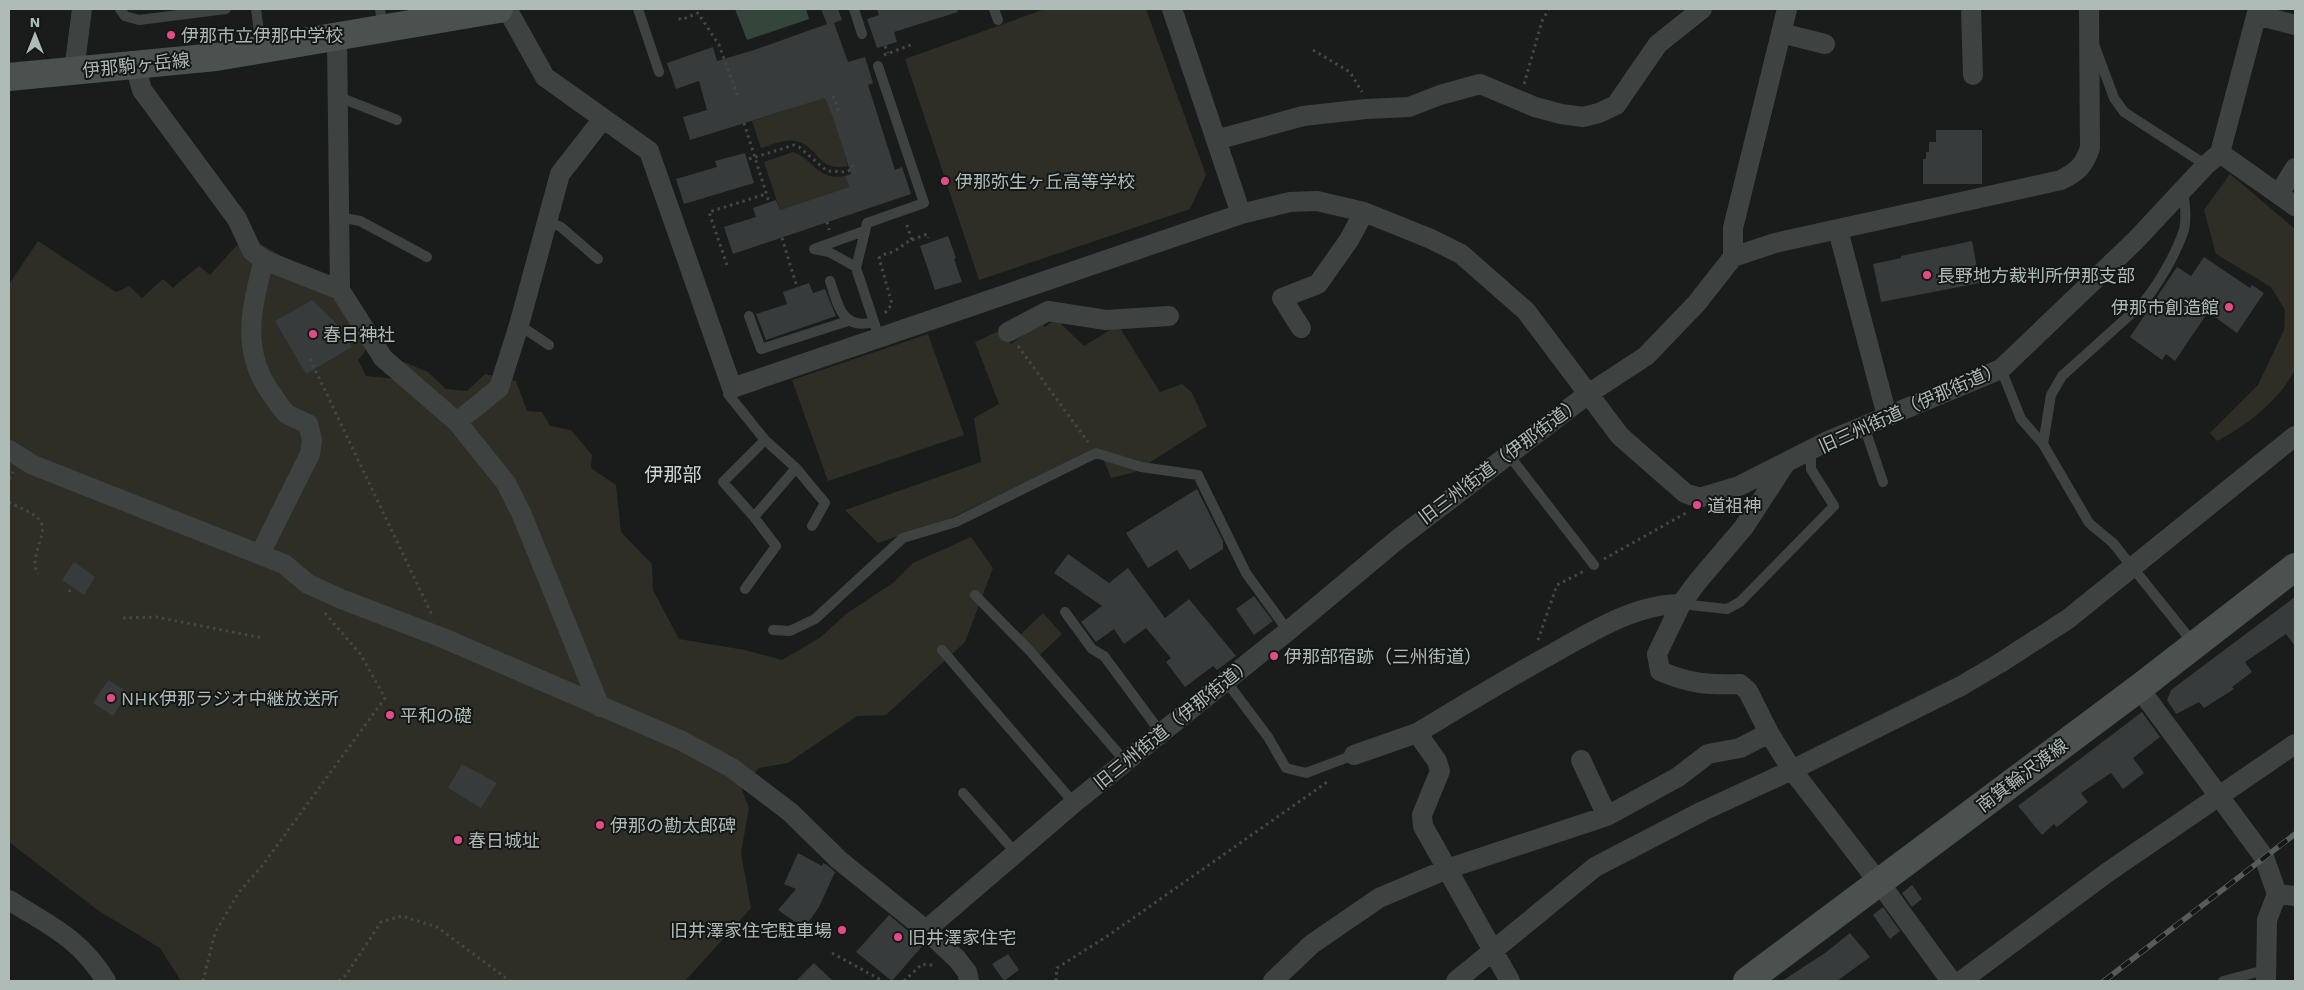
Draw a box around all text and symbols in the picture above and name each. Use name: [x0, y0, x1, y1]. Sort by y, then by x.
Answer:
north arrow: [10, 10, 60, 60]
text: N: [30, 14, 40, 30]
place label: 伊那市立伊那中学校: [181, 25, 343, 46]
marker: 伊那市立伊那中学校: [165, 29, 177, 41]
street label: 伊那駒ヶ岳線: [81, 49, 191, 81]
place label: 伊那弥生ヶ丘高等学校: [955, 171, 1135, 192]
marker: 伊那弥生ヶ丘高等学校: [939, 175, 951, 187]
place label: 長野地方裁判所伊那支部: [1937, 265, 2135, 286]
marker: 長野地方裁判所伊那支部: [1921, 269, 1933, 281]
place label: 伊那市創造館: [2111, 297, 2219, 318]
marker: 伊那市創造館: [2223, 301, 2235, 313]
place label: 春日神社: [323, 324, 395, 345]
marker: 春日神社: [307, 328, 319, 340]
street label: 旧三州街道（伊那街道）: [1815, 357, 2005, 457]
street label: 旧三州街道（伊那街道）: [1415, 392, 1585, 528]
district label: 伊那部: [644, 463, 702, 486]
place label: 道祖神: [1707, 495, 1761, 516]
marker: 道祖神: [1691, 499, 1703, 511]
place label: 伊那部宿跡（三州街道）: [1284, 646, 1482, 667]
marker: 伊那部宿跡（三州街道）: [1268, 650, 1280, 662]
street label: 旧三州街道（伊那街道）: [1089, 653, 1257, 793]
place label: NHK伊那ラジオ中継放送所: [121, 688, 339, 709]
marker: NHK伊那ラジオ中継放送所: [105, 692, 117, 704]
place label: 平和の礎: [400, 705, 472, 726]
marker: 平和の礎: [384, 709, 396, 721]
street label: 南箕輪沢渡線: [1973, 734, 2071, 816]
place label: 伊那の勘太郎碑: [610, 815, 736, 836]
marker: 伊那の勘太郎碑: [594, 819, 606, 831]
place label: 春日城址: [468, 830, 540, 851]
marker: 春日城址: [452, 834, 464, 846]
place label: 旧井澤家住宅駐車場: [670, 920, 832, 941]
marker: 旧井澤家住宅駐車場: [836, 924, 848, 936]
place label: 旧井澤家住宅: [908, 927, 1016, 948]
marker: 旧井澤家住宅: [892, 931, 904, 943]

